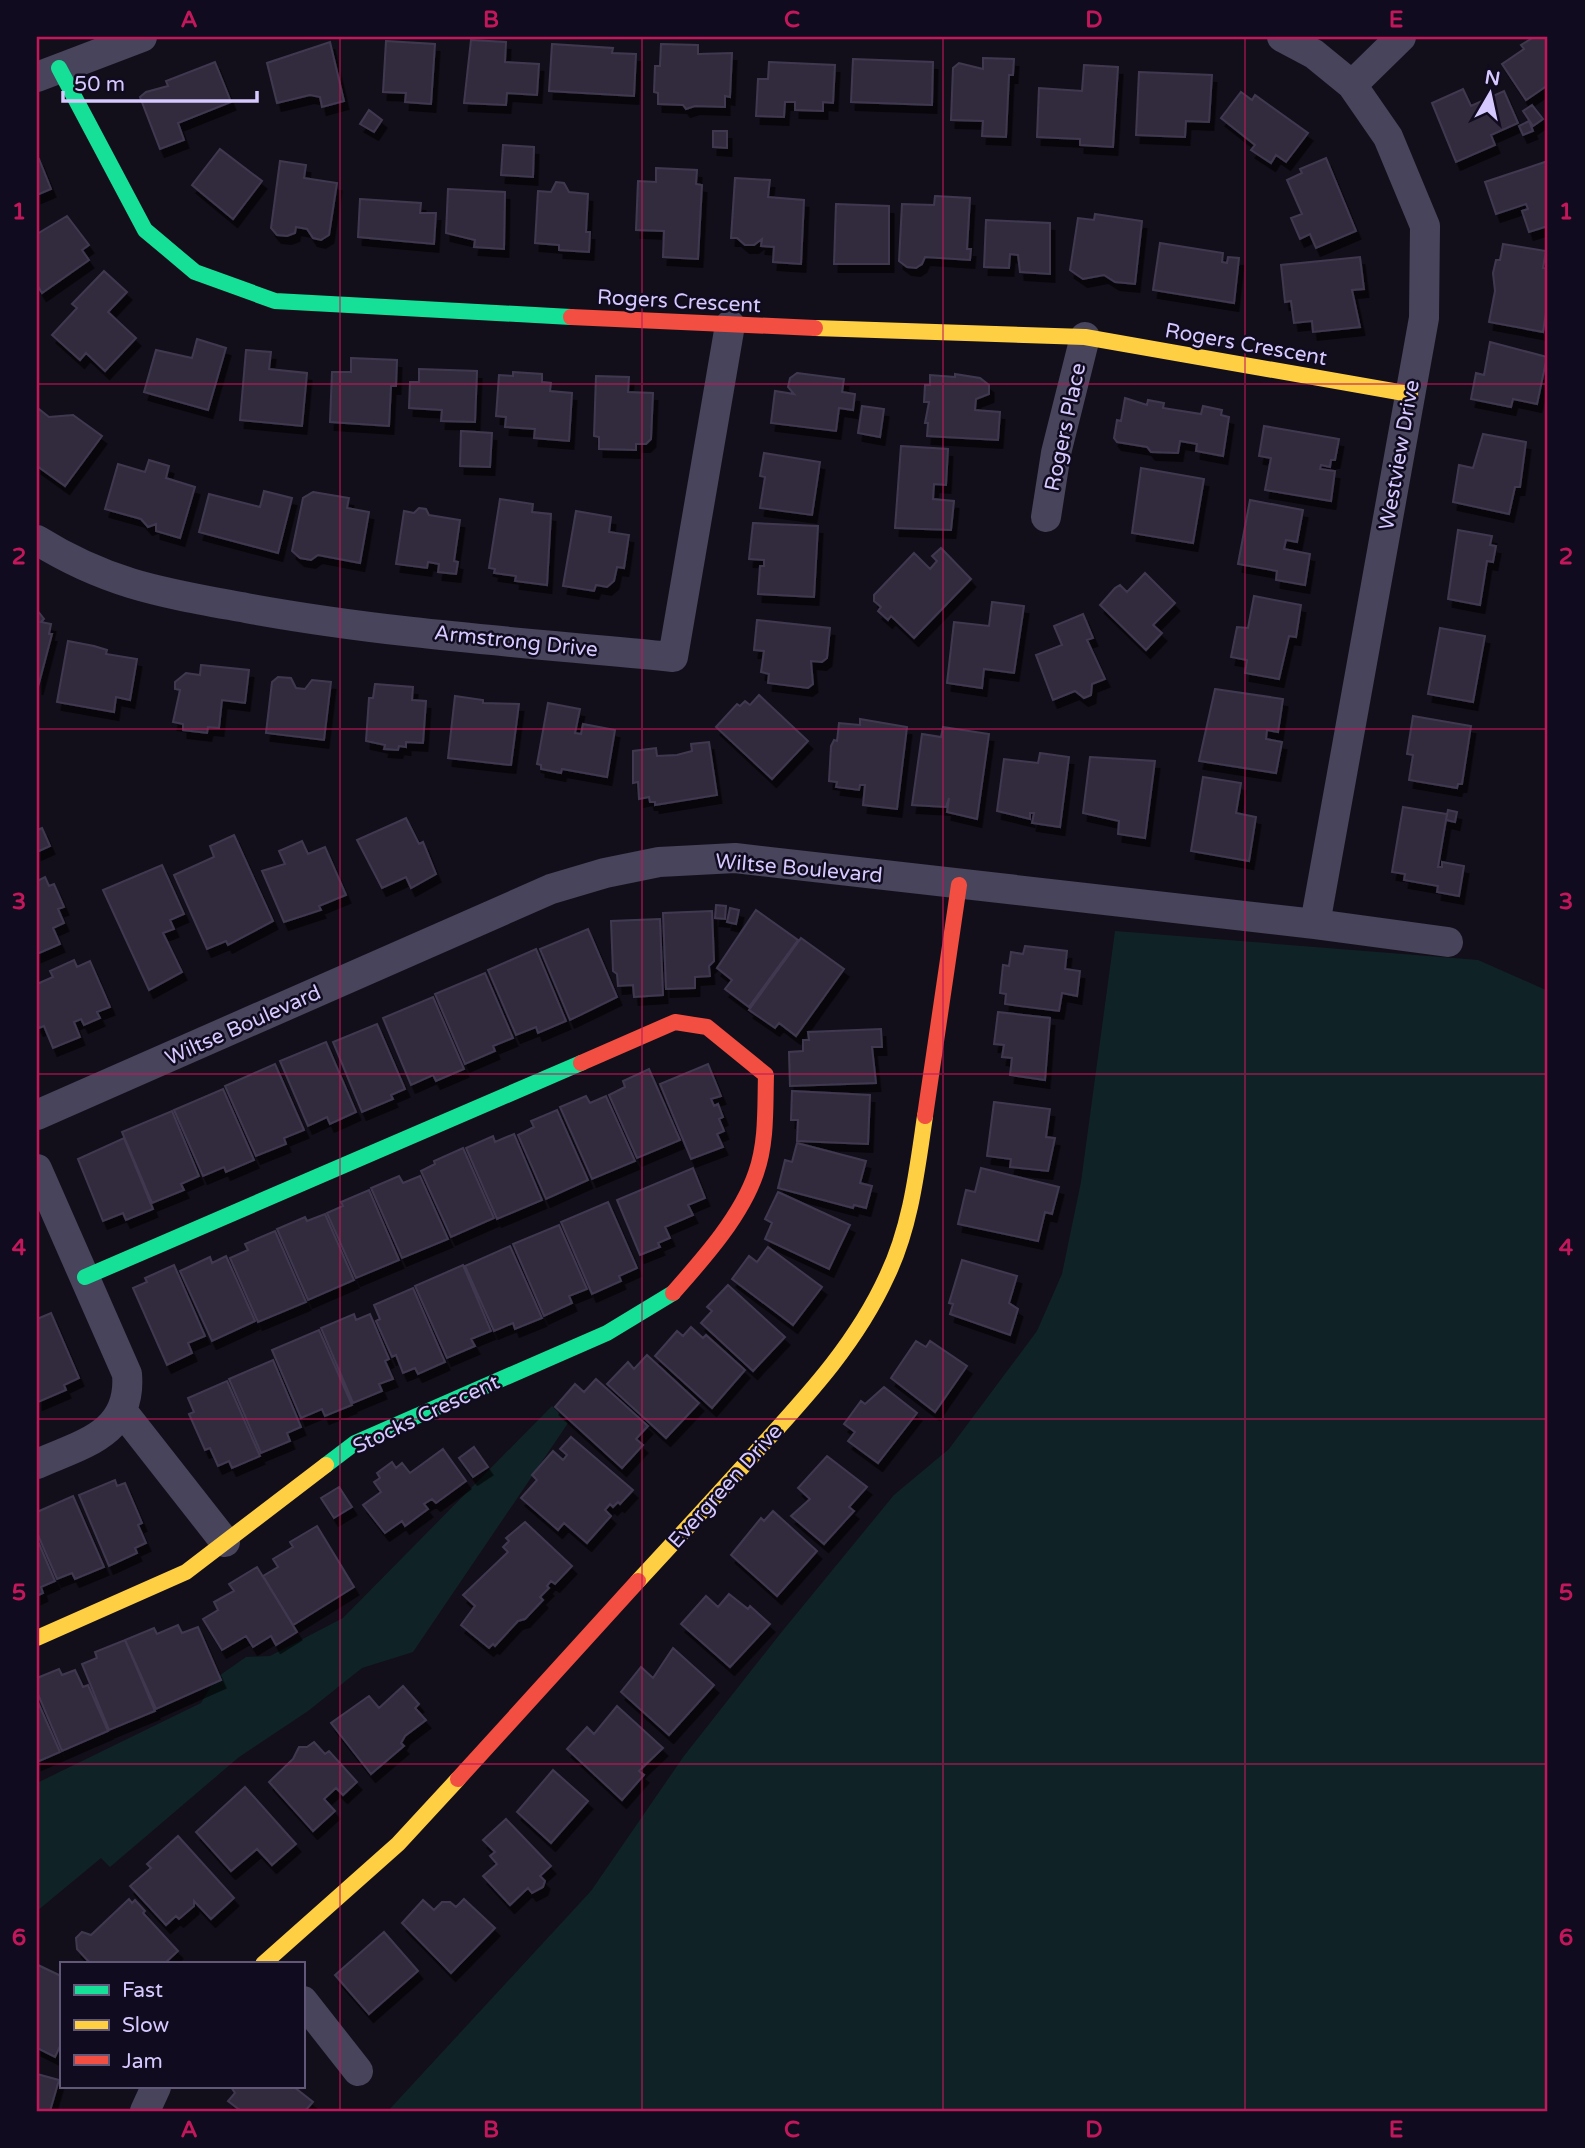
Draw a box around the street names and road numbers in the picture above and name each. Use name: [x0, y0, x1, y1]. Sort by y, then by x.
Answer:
street label: Rogers Crescent: [596, 285, 762, 318]
street label: Rogers Crescent: [1163, 318, 1329, 371]
street label: Rogers Place: [1040, 361, 1091, 494]
street label: Westview Drive: [1374, 378, 1425, 532]
street label: Armstrong Drive: [433, 620, 599, 663]
street label: Wiltse Boulevard: [714, 849, 884, 888]
street label: Wiltse Boulevard: [162, 980, 325, 1071]
street label: Stocks Crescent: [349, 1370, 503, 1459]
street label: Evergreen Drive: [663, 1419, 788, 1554]

